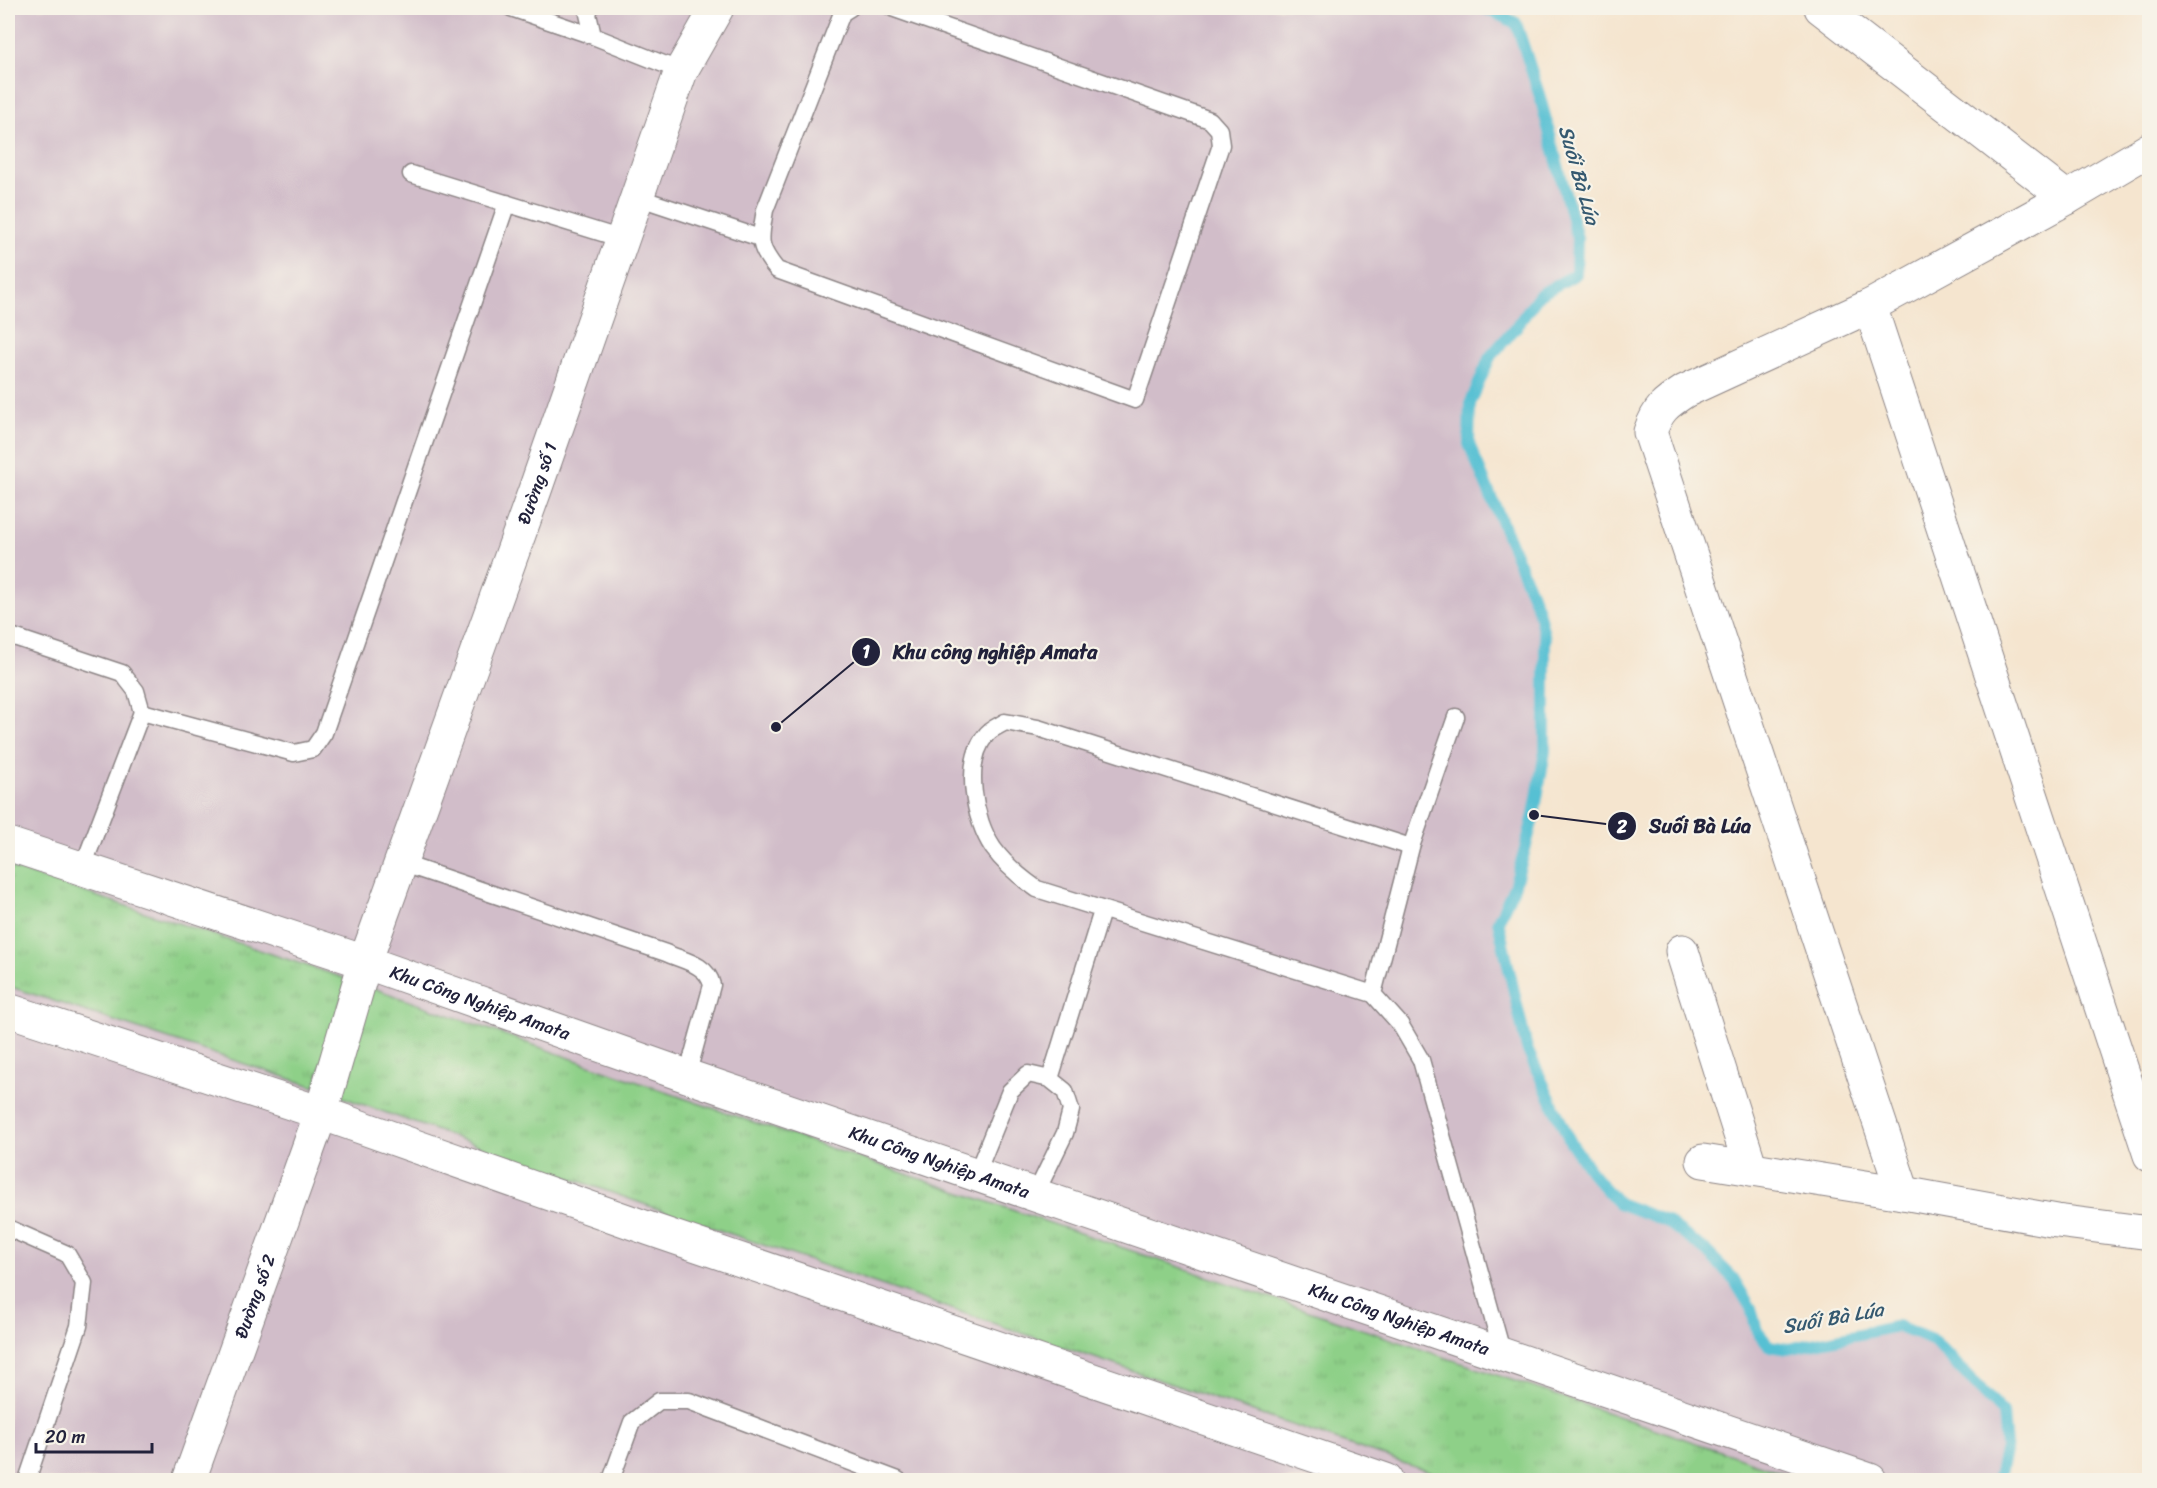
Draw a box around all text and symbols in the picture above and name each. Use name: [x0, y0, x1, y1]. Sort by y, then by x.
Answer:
water label: Suối Bà Lúa: [1548, 121, 1610, 231]
street label: Đường số 1: [508, 438, 567, 529]
callout: Khu công nghiệp Amata: [851, 633, 1110, 671]
text: Khu công nghiệp Amata: [892, 635, 1098, 670]
text: 1: [862, 636, 870, 668]
callout: Suối Bà Lúa: [1607, 807, 1763, 845]
text: Suối Bà Lúa: [1648, 809, 1751, 844]
text: 2: [1616, 811, 1628, 843]
street label: Khu Công Nghiệp Amata: [385, 956, 575, 1050]
street label: Khu Công Nghiệp Amata: [844, 1116, 1035, 1208]
street label: Đường số 2: [225, 1250, 285, 1343]
street label: Khu Công Nghiệp Amata: [1304, 1273, 1495, 1365]
water label: Suối Bà Lúa: [1780, 1292, 1888, 1344]
scale bar: [36, 1416, 152, 1454]
text: 20 m: [45, 1421, 85, 1453]

